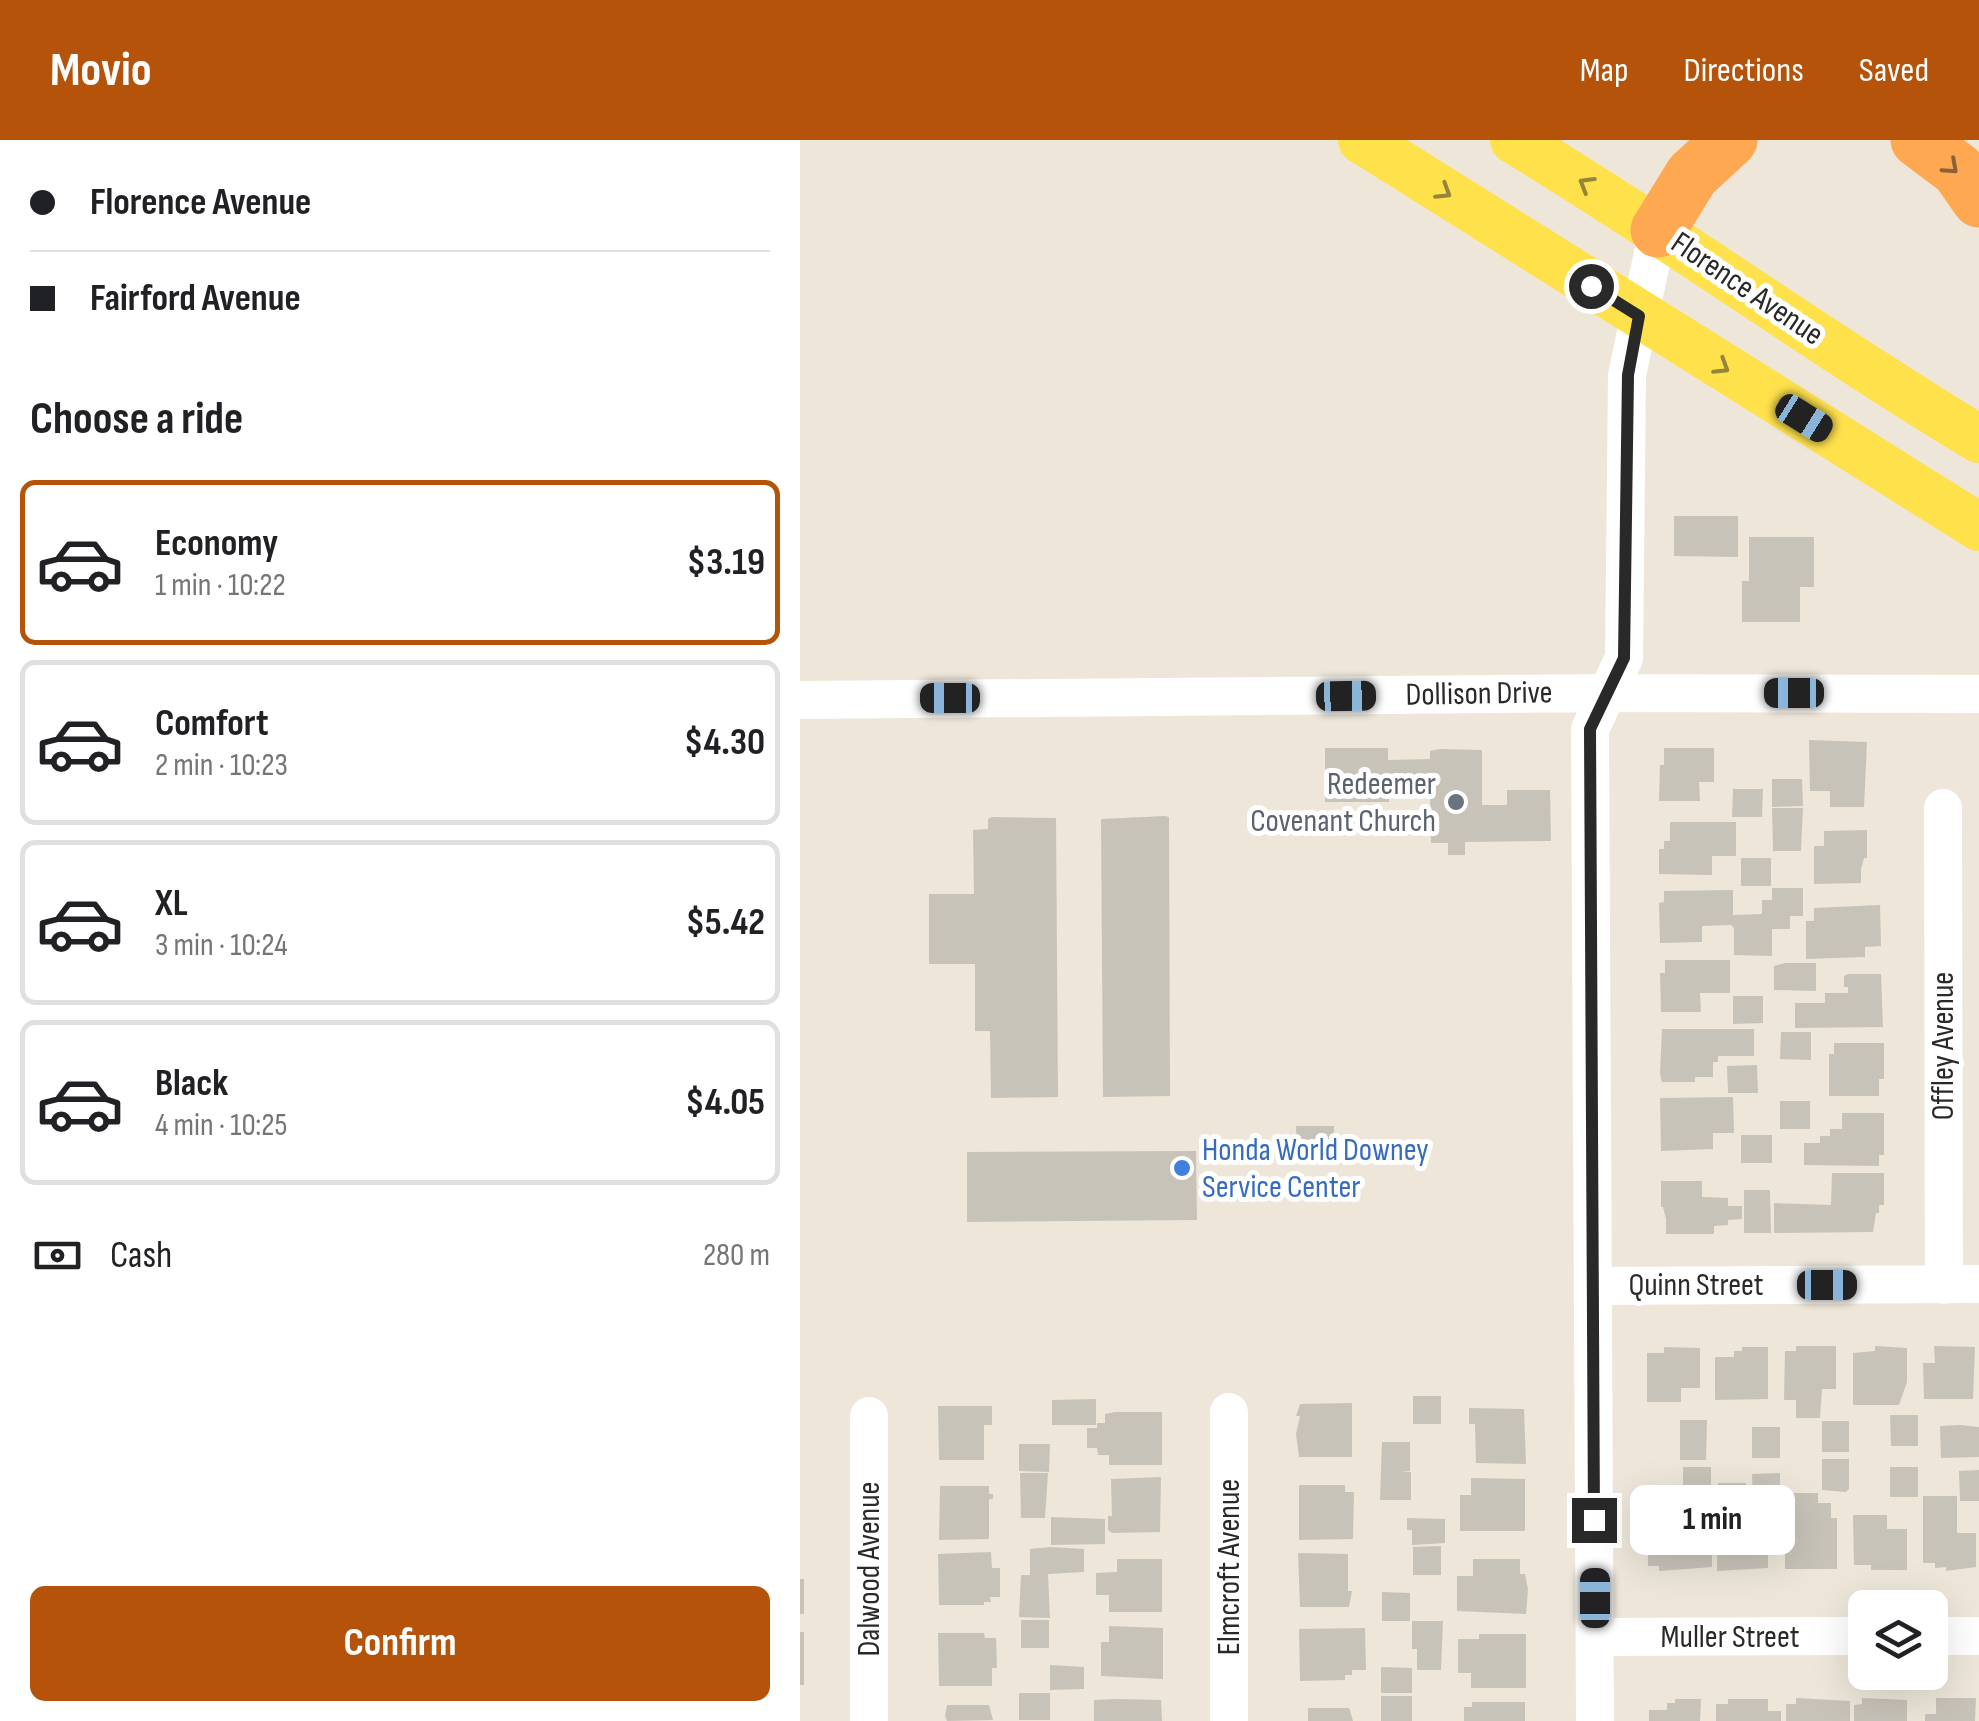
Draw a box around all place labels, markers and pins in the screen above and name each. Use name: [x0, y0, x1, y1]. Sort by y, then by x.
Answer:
place label: Redeemer Covenant Church: [1250, 765, 1436, 841]
marker: Redeemer Covenant Church: [1445, 791, 1467, 813]
place label: Honda World Downey Service Center: [1202, 1131, 1429, 1207]
marker: Honda World Downey Service Center: [1171, 1157, 1193, 1179]

